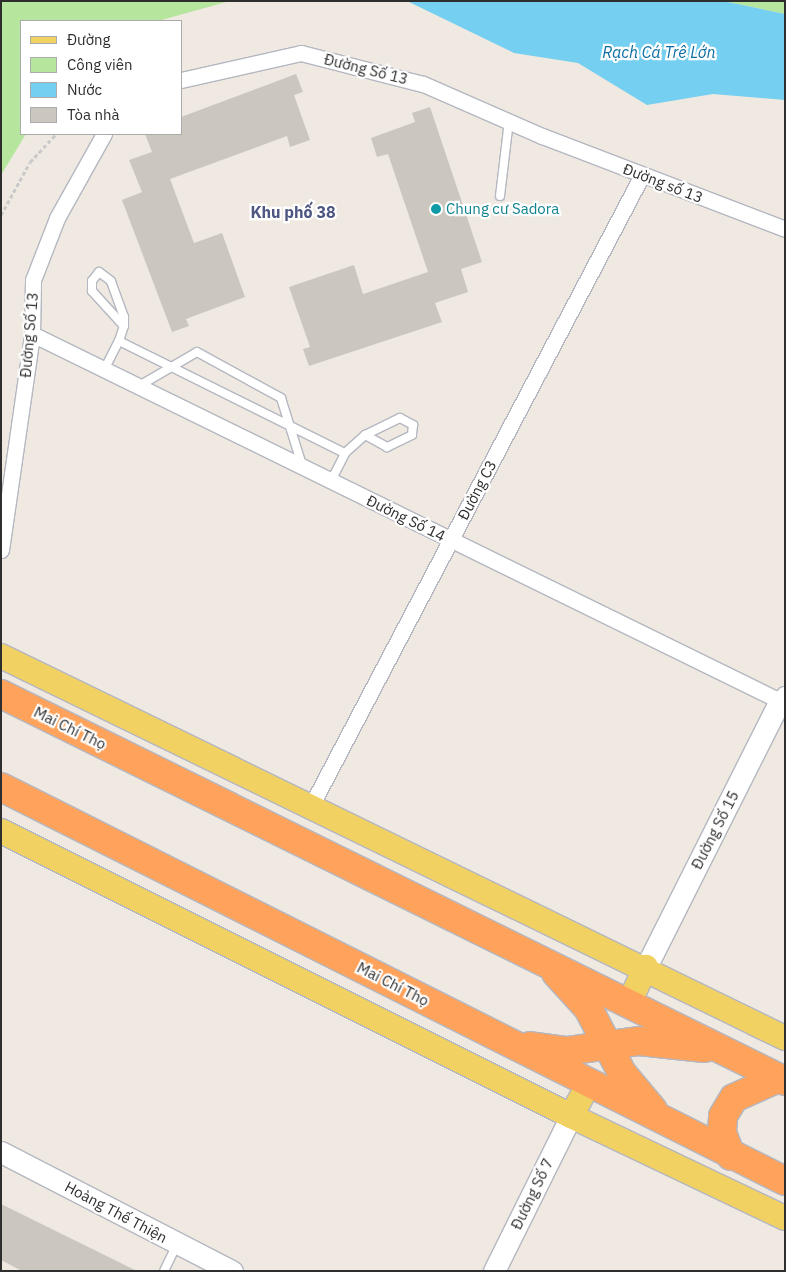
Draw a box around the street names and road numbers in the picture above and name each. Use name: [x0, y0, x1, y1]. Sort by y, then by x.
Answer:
street label: Đường Số 13: [322, 50, 410, 88]
street label: Đường số 13: [620, 160, 706, 206]
street label: Đường Số 13: [16, 292, 42, 378]
street label: Đường C3: [454, 457, 500, 523]
street label: Đường Số 14: [364, 491, 448, 545]
street label: Mai Chí Thọ: [31, 703, 109, 753]
street label: Đường Số 15: [688, 788, 742, 872]
street label: Mai Chí Thọ: [354, 958, 432, 1010]
street label: Đường Số 7: [507, 1156, 557, 1232]
street label: Hoàng Thế Thiện: [62, 1177, 170, 1247]

